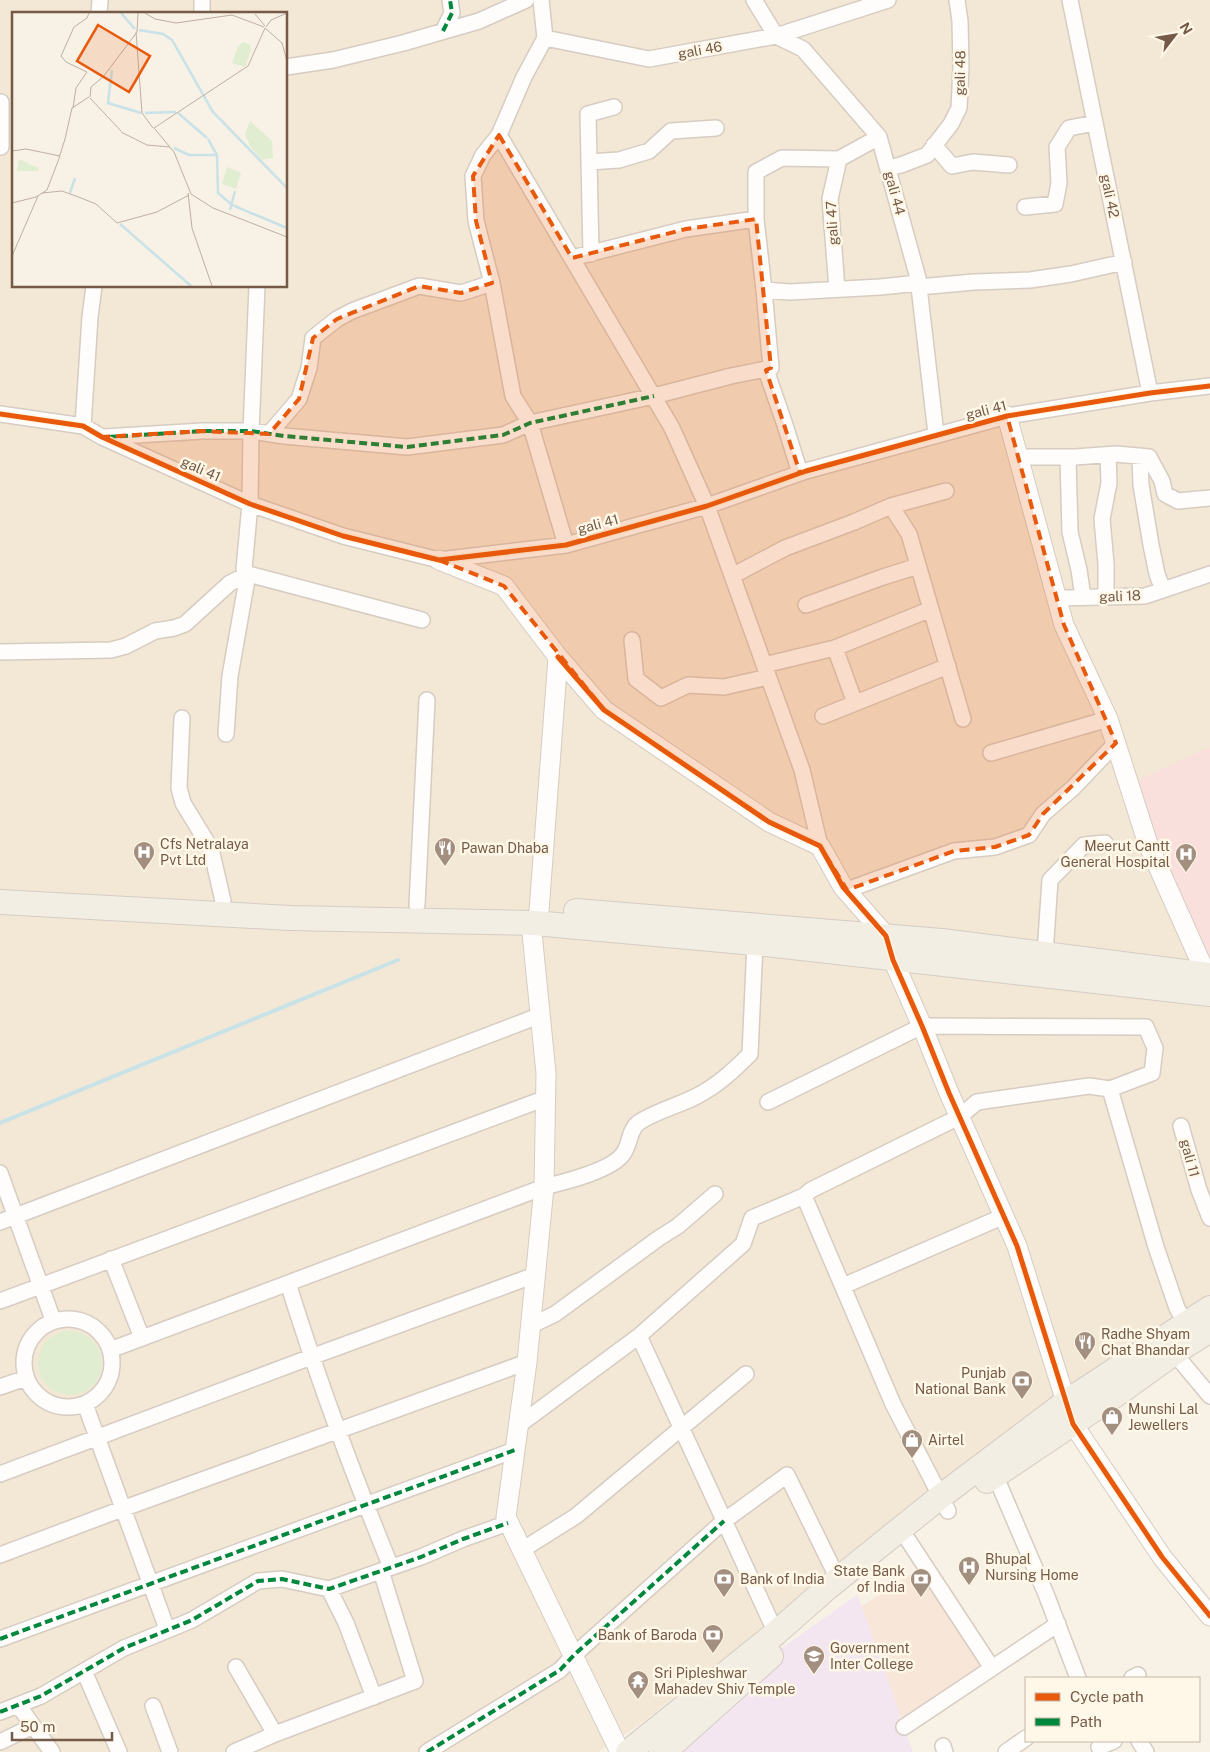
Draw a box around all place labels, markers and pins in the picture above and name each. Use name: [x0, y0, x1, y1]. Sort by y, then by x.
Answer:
place label: Cfs Netralaya Pvt Ltd: [160, 836, 249, 868]
restaurant icon: Pawan Dhaba: [433, 836, 457, 867]
place label: Meerut Cantt General Hospital: [1060, 838, 1170, 870]
hospital icon: Cfs Netralaya Pvt Ltd: [132, 840, 156, 871]
place label: Pawan Dhaba: [461, 840, 549, 856]
hospital icon: Meerut Cantt General Hospital: [1174, 842, 1198, 873]
place label: Radhe Shyam Chat Bhandar: [1101, 1326, 1190, 1358]
restaurant icon: Radhe Shyam Chat Bhandar: [1073, 1330, 1097, 1361]
place label: Punjab National Bank: [915, 1365, 1006, 1397]
bank icon: Punjab National Bank: [1010, 1369, 1034, 1400]
place label: Munshi Lal Jewellers: [1128, 1401, 1199, 1433]
shop icon: Munshi Lal Jewellers: [1100, 1405, 1124, 1436]
shop icon: Airtel: [900, 1428, 924, 1459]
place label: Airtel: [928, 1432, 964, 1448]
place label: Bhupal Nursing Home: [985, 1551, 1079, 1583]
hospital icon: Bhupal Nursing Home: [957, 1555, 981, 1586]
place label: State Bank of India: [833, 1563, 905, 1595]
bank icon: Bank of India: [712, 1567, 736, 1598]
bank icon: State Bank of India: [909, 1567, 933, 1598]
place label: Bank of India: [740, 1571, 825, 1587]
bank icon: Bank of Baroda: [701, 1623, 725, 1654]
place label: Bank of Baroda: [598, 1627, 697, 1643]
place label: Government Inter College: [830, 1640, 914, 1672]
school or university icon: Government Inter College: [802, 1644, 826, 1675]
place label: Sri Pipleshwar Mahadev Shiv Temple: [654, 1665, 795, 1697]
temple icon: Sri Pipleshwar Mahadev Shiv Temple: [626, 1669, 650, 1700]

